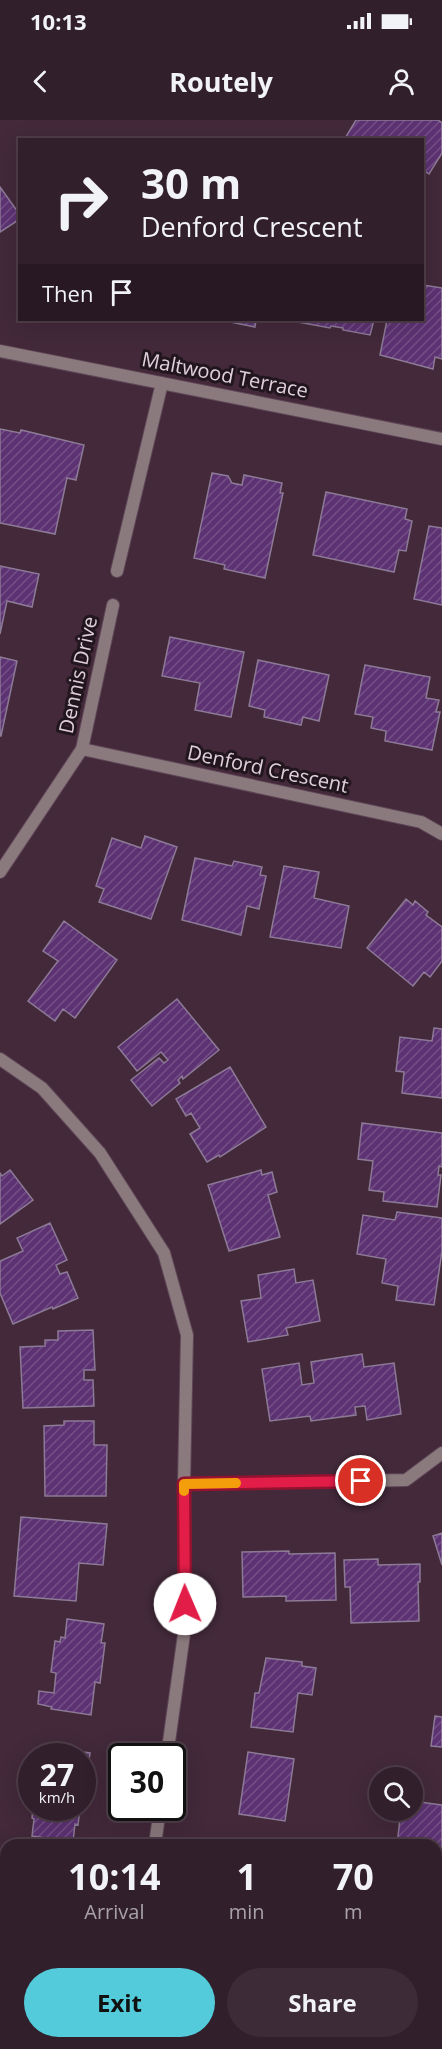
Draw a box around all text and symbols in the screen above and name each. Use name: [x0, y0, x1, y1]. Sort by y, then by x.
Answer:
text: 10:13: [30, 6, 87, 36]
text: Routely: [169, 63, 273, 100]
icon: back: [24, 65, 57, 98]
icon: person: [385, 65, 418, 98]
text: 30 m: [141, 154, 241, 211]
icon: right: [42, 162, 120, 240]
text: Denford Crescent: [141, 208, 363, 245]
icon: arrive: [105, 276, 138, 309]
text: Then: [42, 278, 93, 308]
street label: Maltwood Terrace: [140, 345, 311, 404]
street label: Dennis Drive: [52, 614, 103, 736]
street label: Denford Crescent: [185, 738, 351, 799]
pin: [335, 1455, 386, 1506]
icon: arrive: [344, 1464, 377, 1497]
position arrow: [153, 1572, 217, 1636]
speed limit sign: 30: [108, 1743, 186, 1821]
text: 27: [40, 1754, 74, 1795]
map controls: [369, 1767, 423, 1821]
button: search: [369, 1767, 423, 1821]
text: km/h: [39, 1787, 75, 1807]
text: 10:14: [68, 1852, 161, 1901]
text: 1: [236, 1852, 257, 1901]
text: 70: [333, 1852, 374, 1901]
text: Arrival: [84, 1898, 145, 1925]
text: min: [229, 1898, 265, 1925]
text: m: [344, 1898, 363, 1925]
button: Exit: [24, 1968, 215, 2037]
button: Share: [227, 1968, 418, 2037]

